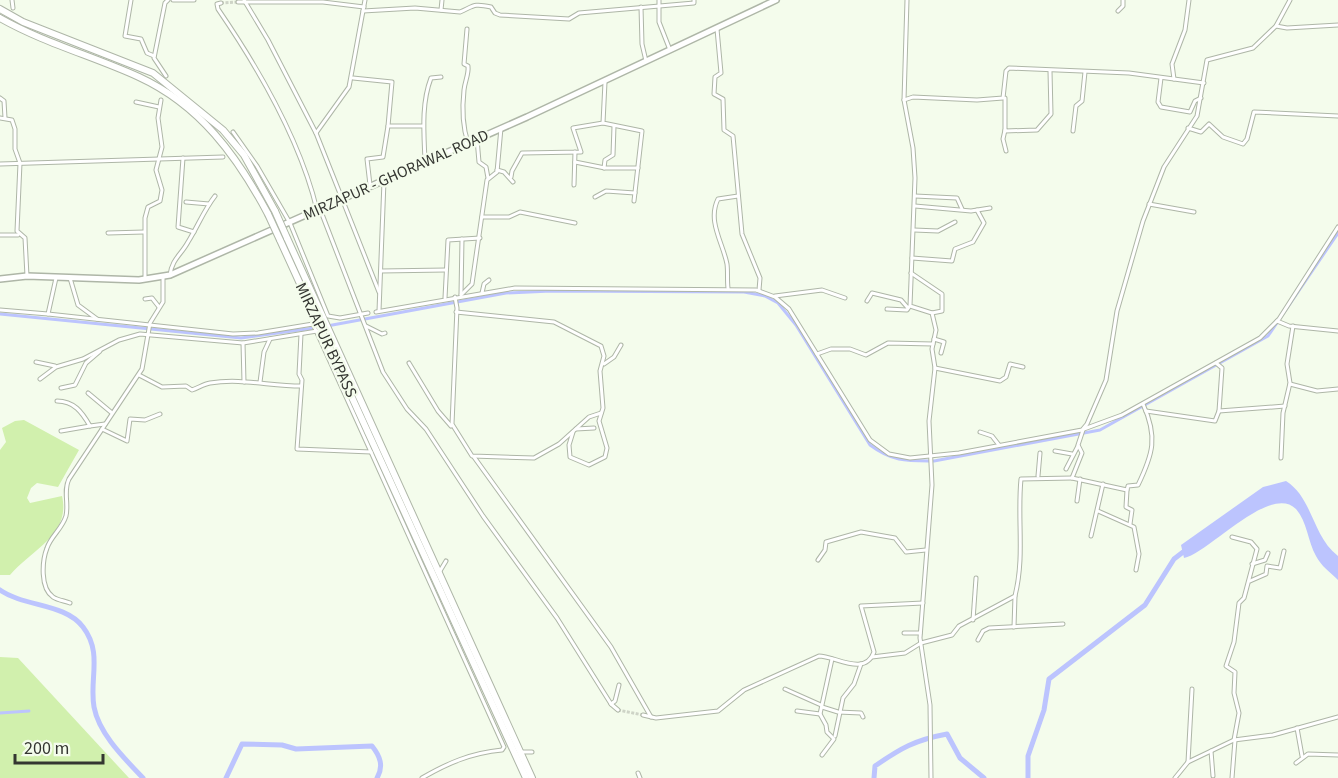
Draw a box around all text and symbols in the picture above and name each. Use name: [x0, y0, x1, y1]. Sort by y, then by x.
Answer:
street label: MIRZAPUR - GHORAWAL ROAD: [300, 124, 492, 226]
street label: MIRZAPUR BYPASS: [290, 279, 362, 401]
scale bar: [15, 727, 104, 765]
text: 200 m: [24, 736, 69, 761]

